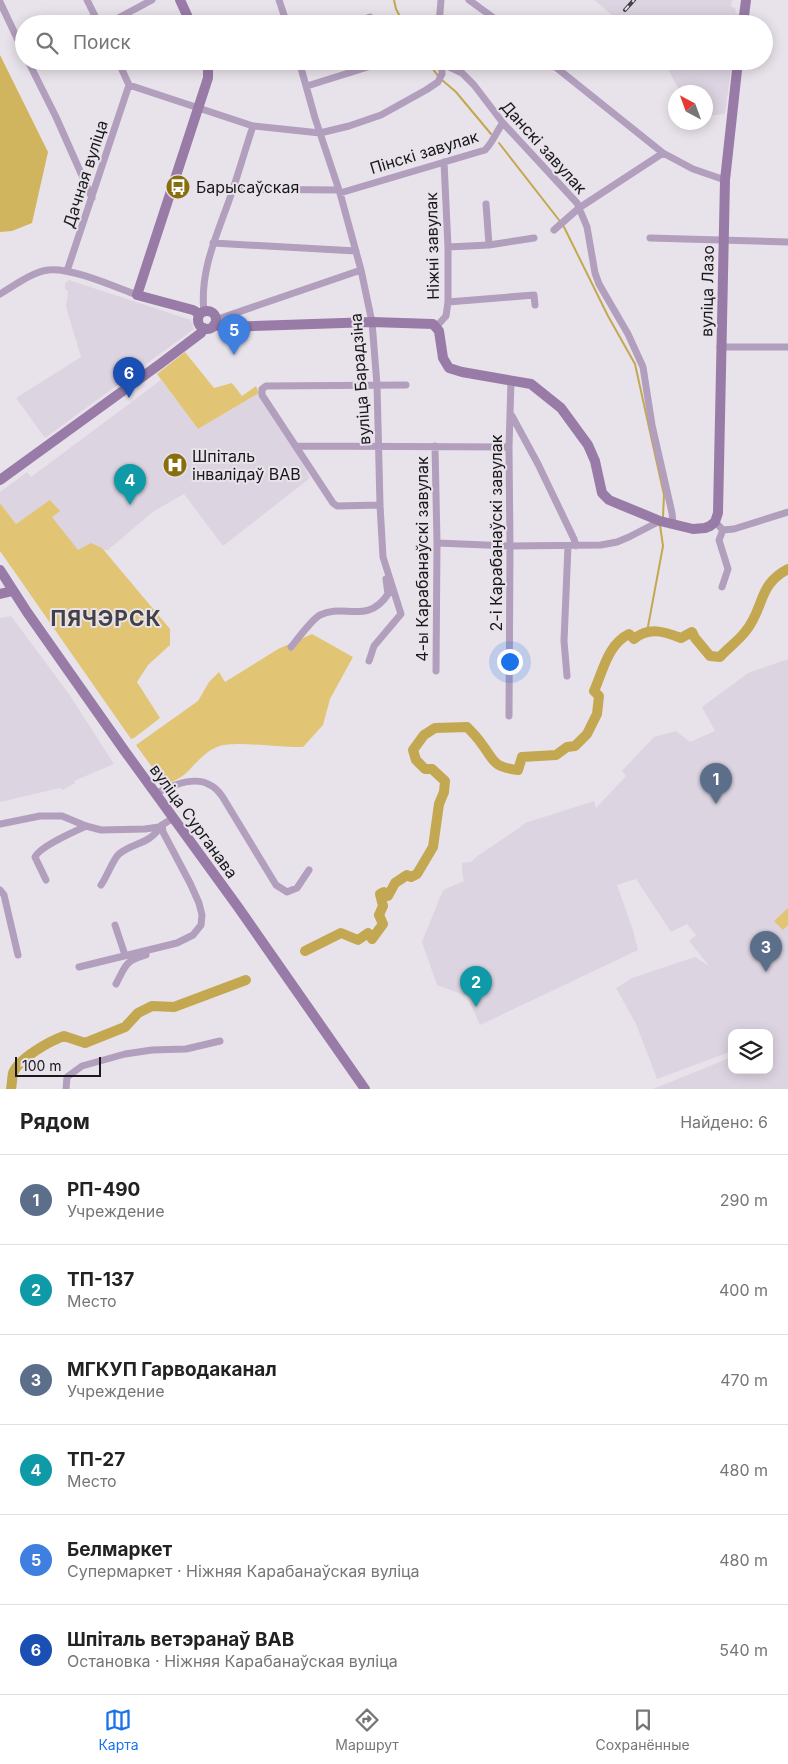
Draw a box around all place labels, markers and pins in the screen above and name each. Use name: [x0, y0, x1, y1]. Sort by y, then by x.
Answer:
bus stop icon: Барысаўская: [165, 174, 191, 200]
place label: Барысаўская: [196, 177, 299, 197]
pin: 5: [218, 314, 250, 355]
pin: 6: [113, 357, 145, 398]
place label: Шпіталь інвалідаў ВАВ: [192, 446, 301, 484]
hospital icon: Шпіталь інвалідаў ВАВ: [162, 452, 188, 478]
pin: 4: [114, 464, 146, 505]
pin: 1: [700, 763, 732, 804]
pin: 3: [750, 931, 782, 972]
pin: 2: [460, 966, 492, 1007]

